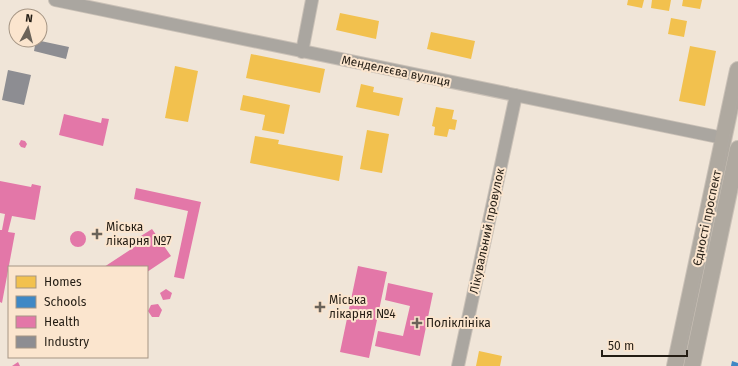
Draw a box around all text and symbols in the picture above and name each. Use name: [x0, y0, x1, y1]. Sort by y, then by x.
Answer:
north arrow: [8, 8, 48, 48]
text: N: [25, 12, 34, 25]
street label: Менделєєва вулиця: [340, 53, 452, 89]
street label: Лікувальний провулок: [467, 166, 507, 295]
street label: Єдності проспект: [690, 168, 724, 267]
place label: Міська лікарня №7: [106, 220, 172, 248]
marker: Міська лікарня №7: [91, 228, 103, 240]
legend: [8, 266, 148, 358]
text: Homes: [44, 275, 82, 289]
place label: Міська лікарня №4: [329, 293, 396, 321]
text: Schools: [44, 295, 87, 309]
marker: Міська лікарня №4: [314, 301, 326, 313]
text: Health: [44, 315, 80, 329]
place label: Поліклініка: [426, 316, 491, 330]
marker: Поліклініка: [411, 317, 423, 329]
scale bar: [602, 332, 687, 358]
text: Industry: [44, 335, 89, 349]
text: 50 m: [608, 339, 634, 353]

